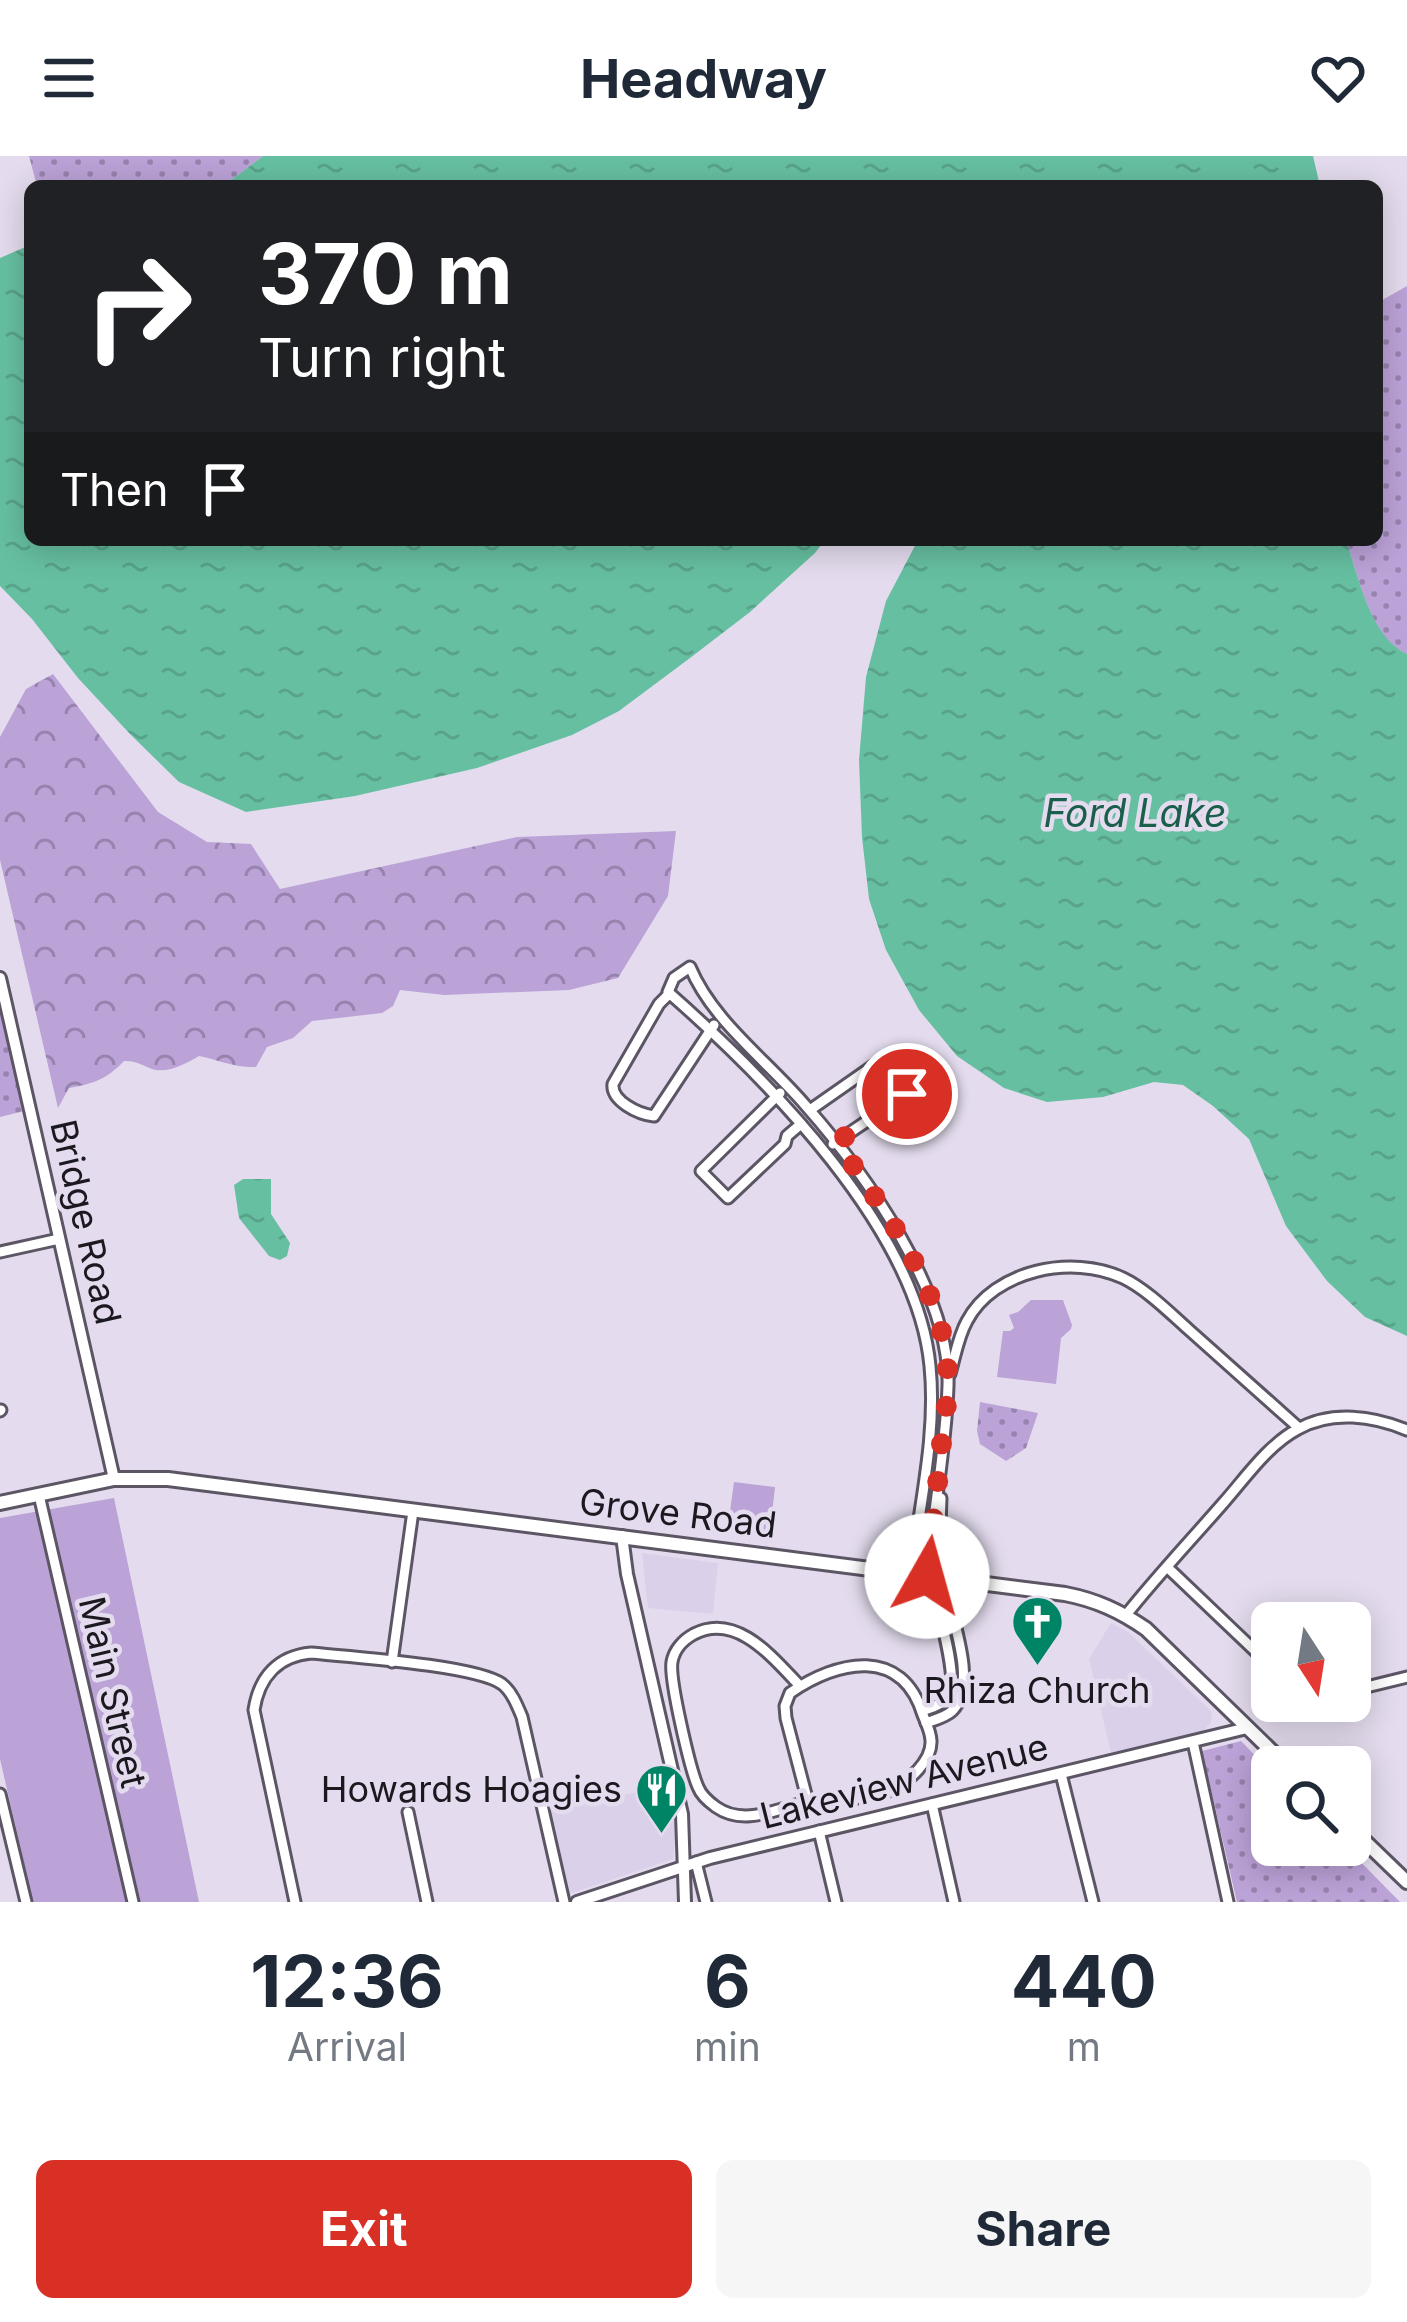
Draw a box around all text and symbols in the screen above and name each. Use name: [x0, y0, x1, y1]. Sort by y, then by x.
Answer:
icon: menu: [36, 45, 102, 111]
icon: heart: [1305, 45, 1371, 111]
text: Headway: [580, 46, 827, 111]
text: 370 m: [258, 223, 513, 324]
icon: right: [60, 228, 216, 384]
text: Turn right: [258, 325, 506, 390]
icon: arrive: [192, 456, 258, 522]
text: Then: [60, 462, 168, 517]
water label: Ford Lake: [1044, 789, 1226, 836]
pin: [856, 1043, 958, 1145]
icon: arrive: [874, 1061, 940, 1127]
street label: Bridge Road: [41, 1115, 131, 1329]
street label: Grove Road: [577, 1479, 779, 1547]
position arrow: [864, 1513, 990, 1639]
street label: Main Street: [70, 1592, 156, 1792]
church icon: Rhiza Church: [1009, 1594, 1065, 1668]
north arrow: [1251, 1602, 1371, 1722]
map controls: [1251, 1602, 1371, 1866]
place label: Rhiza Church: [923, 1668, 1151, 1712]
street label: Lakeview Avenue: [755, 1724, 1053, 1838]
button: search: [1251, 1746, 1371, 1866]
restaurant icon: Howards Hoagies: [633, 1761, 689, 1835]
place label: Howards Hoagies: [321, 1767, 622, 1811]
text: 12:36: [250, 1937, 444, 2024]
text: 6: [704, 1937, 751, 2024]
text: 440: [1011, 1937, 1157, 2024]
text: Arrival: [287, 2023, 407, 2070]
text: min: [694, 2023, 761, 2070]
text: m: [1067, 2023, 1101, 2070]
button: Exit: [36, 2160, 692, 2298]
button: Share: [716, 2160, 1371, 2298]

